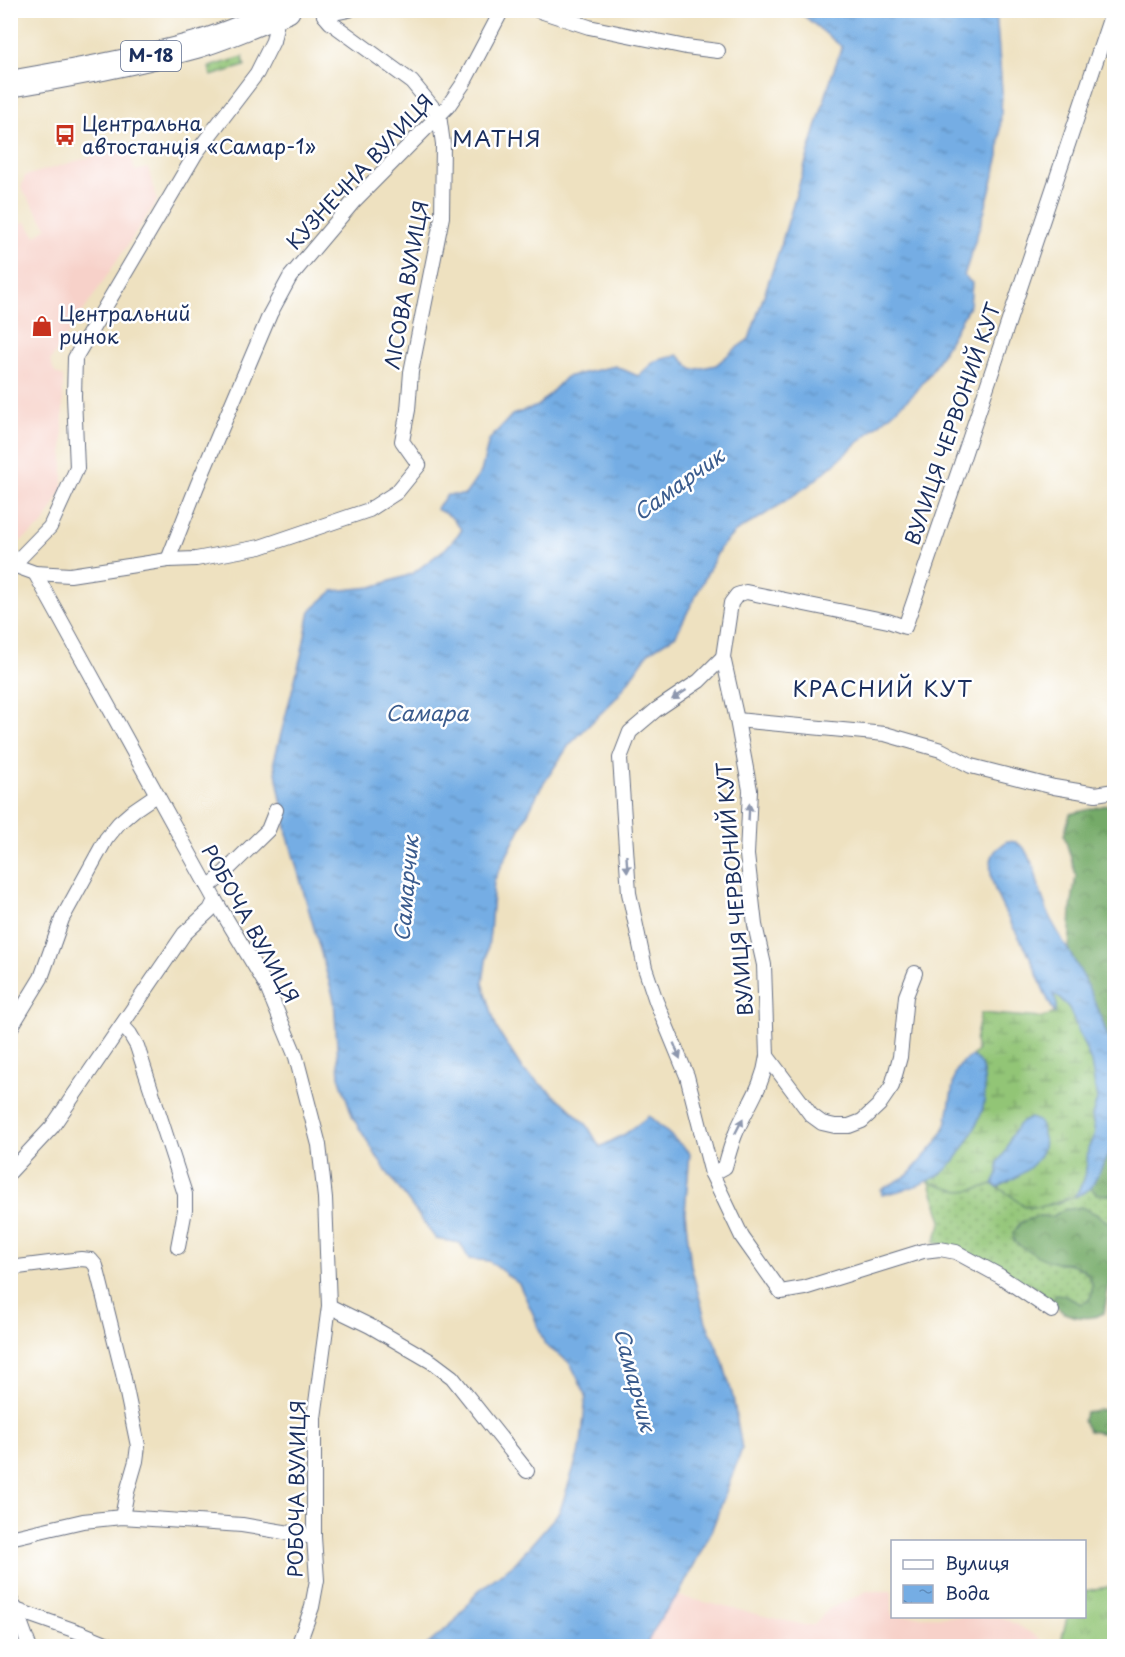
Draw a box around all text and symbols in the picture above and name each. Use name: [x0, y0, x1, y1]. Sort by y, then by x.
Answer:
road number: М-18: [121, 41, 181, 71]
street label: КУЗНЕЧНА ВУЛИЦЯ: [279, 87, 440, 256]
place label: Центральна автостанція «Самар-1»: [82, 108, 316, 161]
district label: МАТНЯ: [452, 121, 542, 154]
bus stop icon: Центральна автостанція «Самар-1»: [53, 123, 77, 147]
street label: ЛІСОВА ВУЛИЦЯ: [376, 198, 436, 371]
place label: Центральний ринок: [59, 298, 190, 351]
street label: ВУЛИЦЯ ЧЕРВОНИЙ КУТ: [896, 298, 1008, 549]
shop icon: Центральний ринок: [30, 314, 54, 338]
water label: Самарчик: [626, 439, 731, 527]
district label: КРАСНИЙ КУТ: [792, 671, 974, 704]
one-way arrow: [671, 689, 687, 701]
water label: Самара: [386, 696, 469, 728]
street label: ВУЛИЦЯ ЧЕРВОНИЙ КУТ: [708, 761, 760, 1017]
one-way arrow: [744, 803, 754, 822]
water label: Самарчик: [384, 833, 426, 943]
street label: РОБОЧА ВУЛИЦЯ: [195, 839, 307, 1008]
one-way arrow: [622, 854, 632, 873]
one-way arrow: [673, 1042, 682, 1060]
one-way arrow: [734, 1117, 744, 1134]
water label: Самарчик: [607, 1324, 665, 1436]
street label: РОБОЧА ВУЛИЦЯ: [279, 1400, 313, 1578]
legend: [891, 1540, 1086, 1618]
text: Вулиця: [945, 1549, 1010, 1576]
text: Вода: [945, 1579, 990, 1606]

